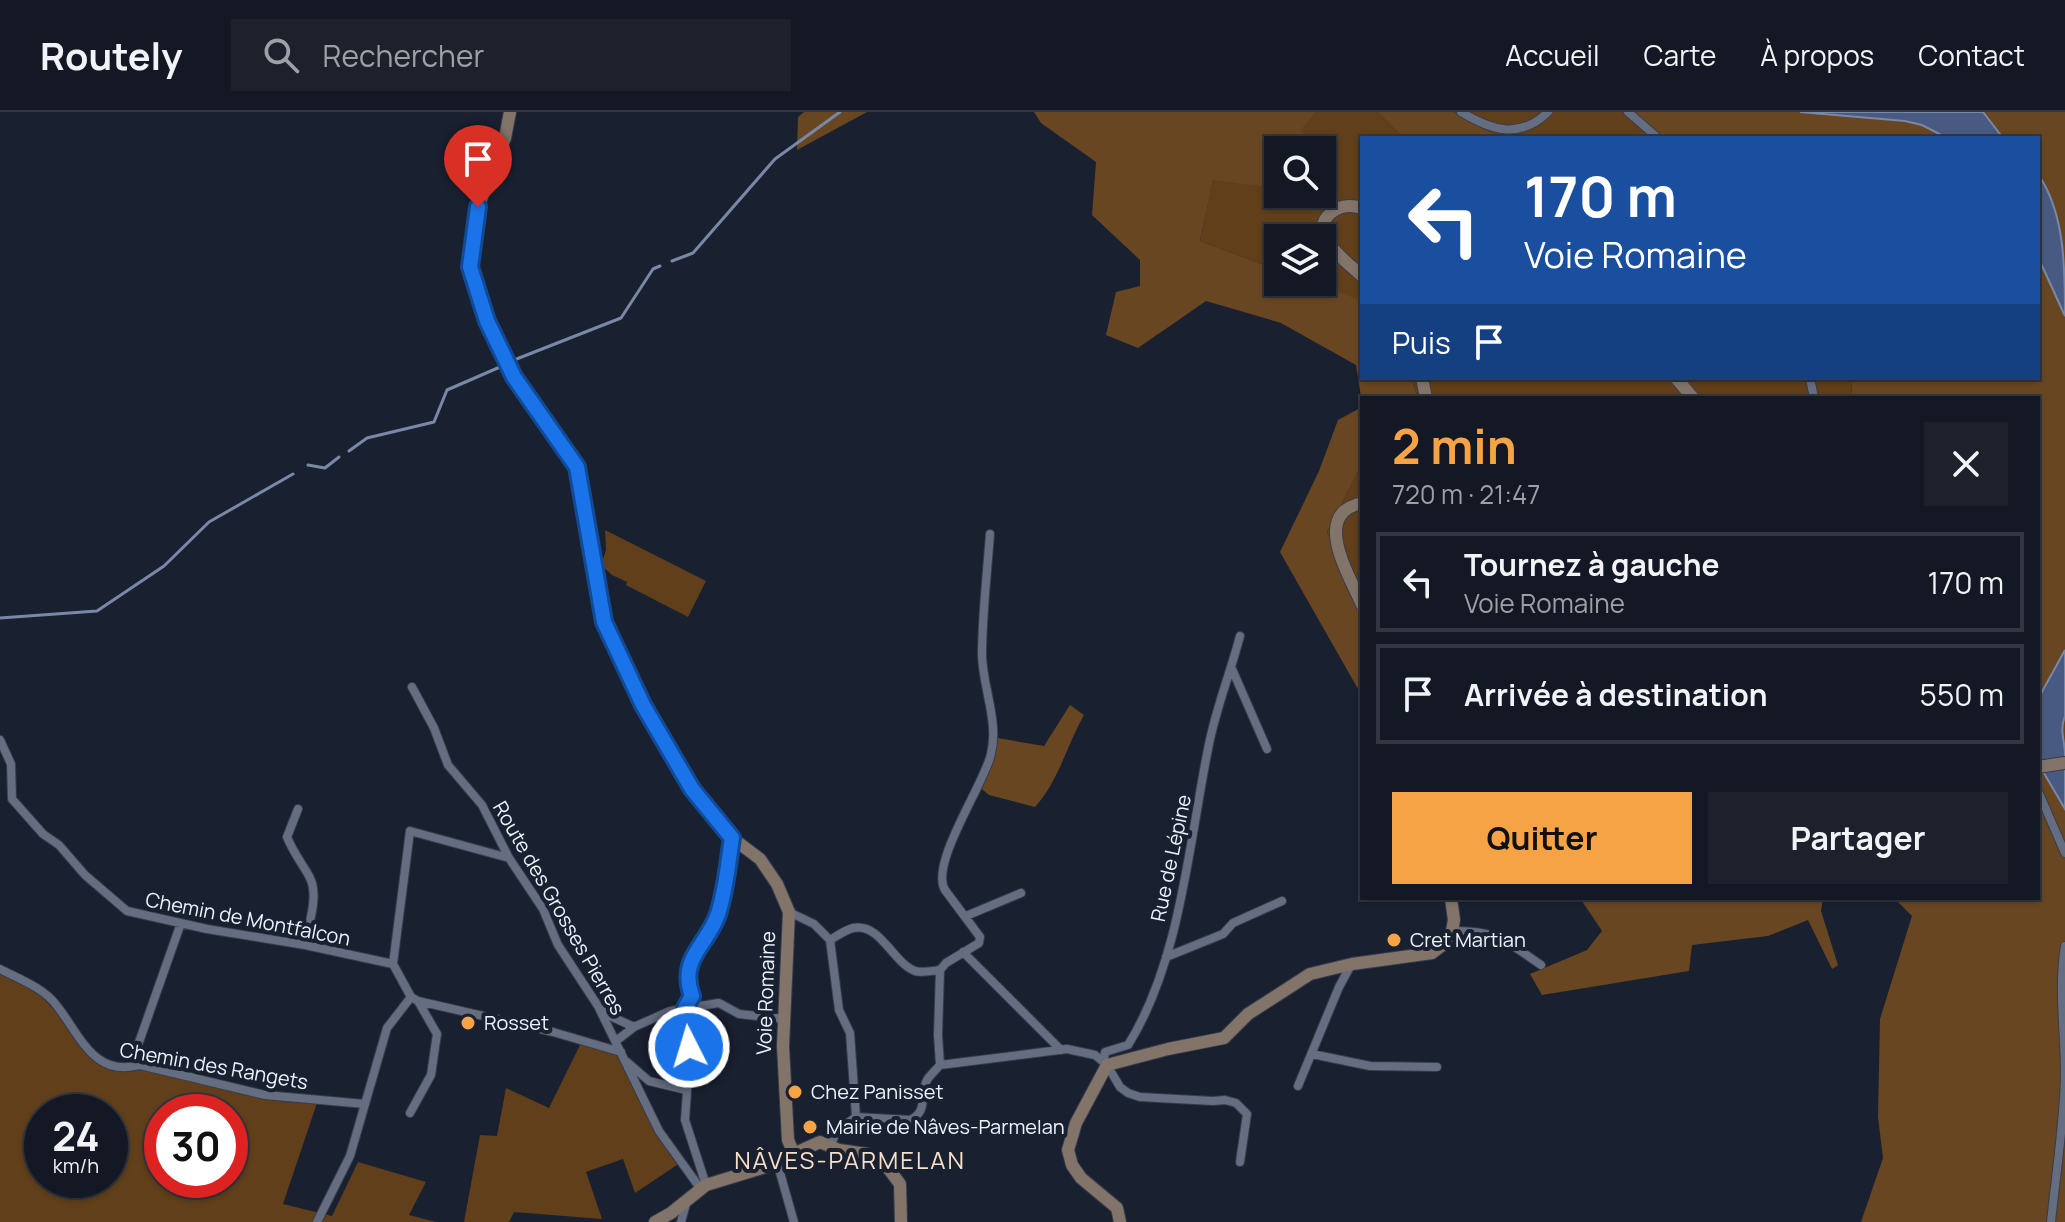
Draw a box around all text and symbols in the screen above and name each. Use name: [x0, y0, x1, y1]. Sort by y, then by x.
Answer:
search box: [231, 19, 791, 91]
text: Routely: [40, 29, 183, 81]
icon: search: [259, 33, 303, 77]
text: Rechercher: [323, 35, 484, 76]
text: Accueil: [1505, 36, 1600, 74]
text: Carte: [1644, 36, 1716, 74]
text: À propos: [1760, 36, 1874, 74]
text: Contact: [1918, 36, 2025, 74]
pin: [444, 125, 512, 207]
map controls: [1264, 136, 1336, 296]
button: search: [1264, 136, 1336, 208]
icon: arrive: [456, 137, 500, 181]
text: 170 m: [1524, 157, 1677, 234]
icon: left: [1392, 168, 1496, 272]
button: layers: [1264, 224, 1336, 296]
text: Voie Romaine: [1524, 230, 1747, 279]
icon: arrive: [1467, 320, 1511, 364]
text: Puis: [1392, 322, 1451, 363]
text: 2 min: [1392, 413, 1517, 478]
button: close: [1924, 422, 2008, 506]
text: 720 m · 21:47: [1392, 476, 1540, 512]
text: Tournez à gauche: [1464, 544, 1720, 585]
icon: left: [1396, 560, 1440, 604]
text: 170 m: [1927, 562, 2004, 603]
text: Voie Romaine: [1464, 585, 1625, 621]
icon: arrive: [1396, 672, 1440, 716]
text: Arrivée à destination: [1464, 674, 1767, 715]
text: 550 m: [1920, 674, 2004, 715]
street label: Rue de Lépine: [1144, 792, 1197, 924]
button: Quitter: [1392, 792, 1692, 884]
button: Partager: [1708, 792, 2008, 884]
street label: Route des Grosses Pierres: [487, 796, 632, 1020]
street label: Chemin de Montfalcon: [143, 885, 353, 952]
place label: Cret Martian: [1410, 926, 1526, 953]
street label: Voie Romaine: [750, 931, 781, 1055]
marker: Cret Martian: [1385, 931, 1403, 949]
position arrow: [647, 1005, 731, 1089]
place label: Rosset: [484, 1009, 549, 1036]
marker: Rosset: [459, 1014, 477, 1032]
street label: Chemin des Rangets: [118, 1036, 310, 1095]
place label: Chez Panisset: [811, 1078, 943, 1105]
marker: Chez Panisset: [786, 1083, 804, 1101]
speed limit sign: 30: [144, 1094, 248, 1198]
text: 24: [52, 1108, 100, 1163]
place label: Mairie de Nâves-Parmelan: [826, 1113, 1065, 1140]
marker: Mairie de Nâves-Parmelan: [801, 1118, 819, 1136]
district label: NÂVES-PARMELAN: [734, 1143, 966, 1176]
text: km/h: [53, 1152, 99, 1179]

